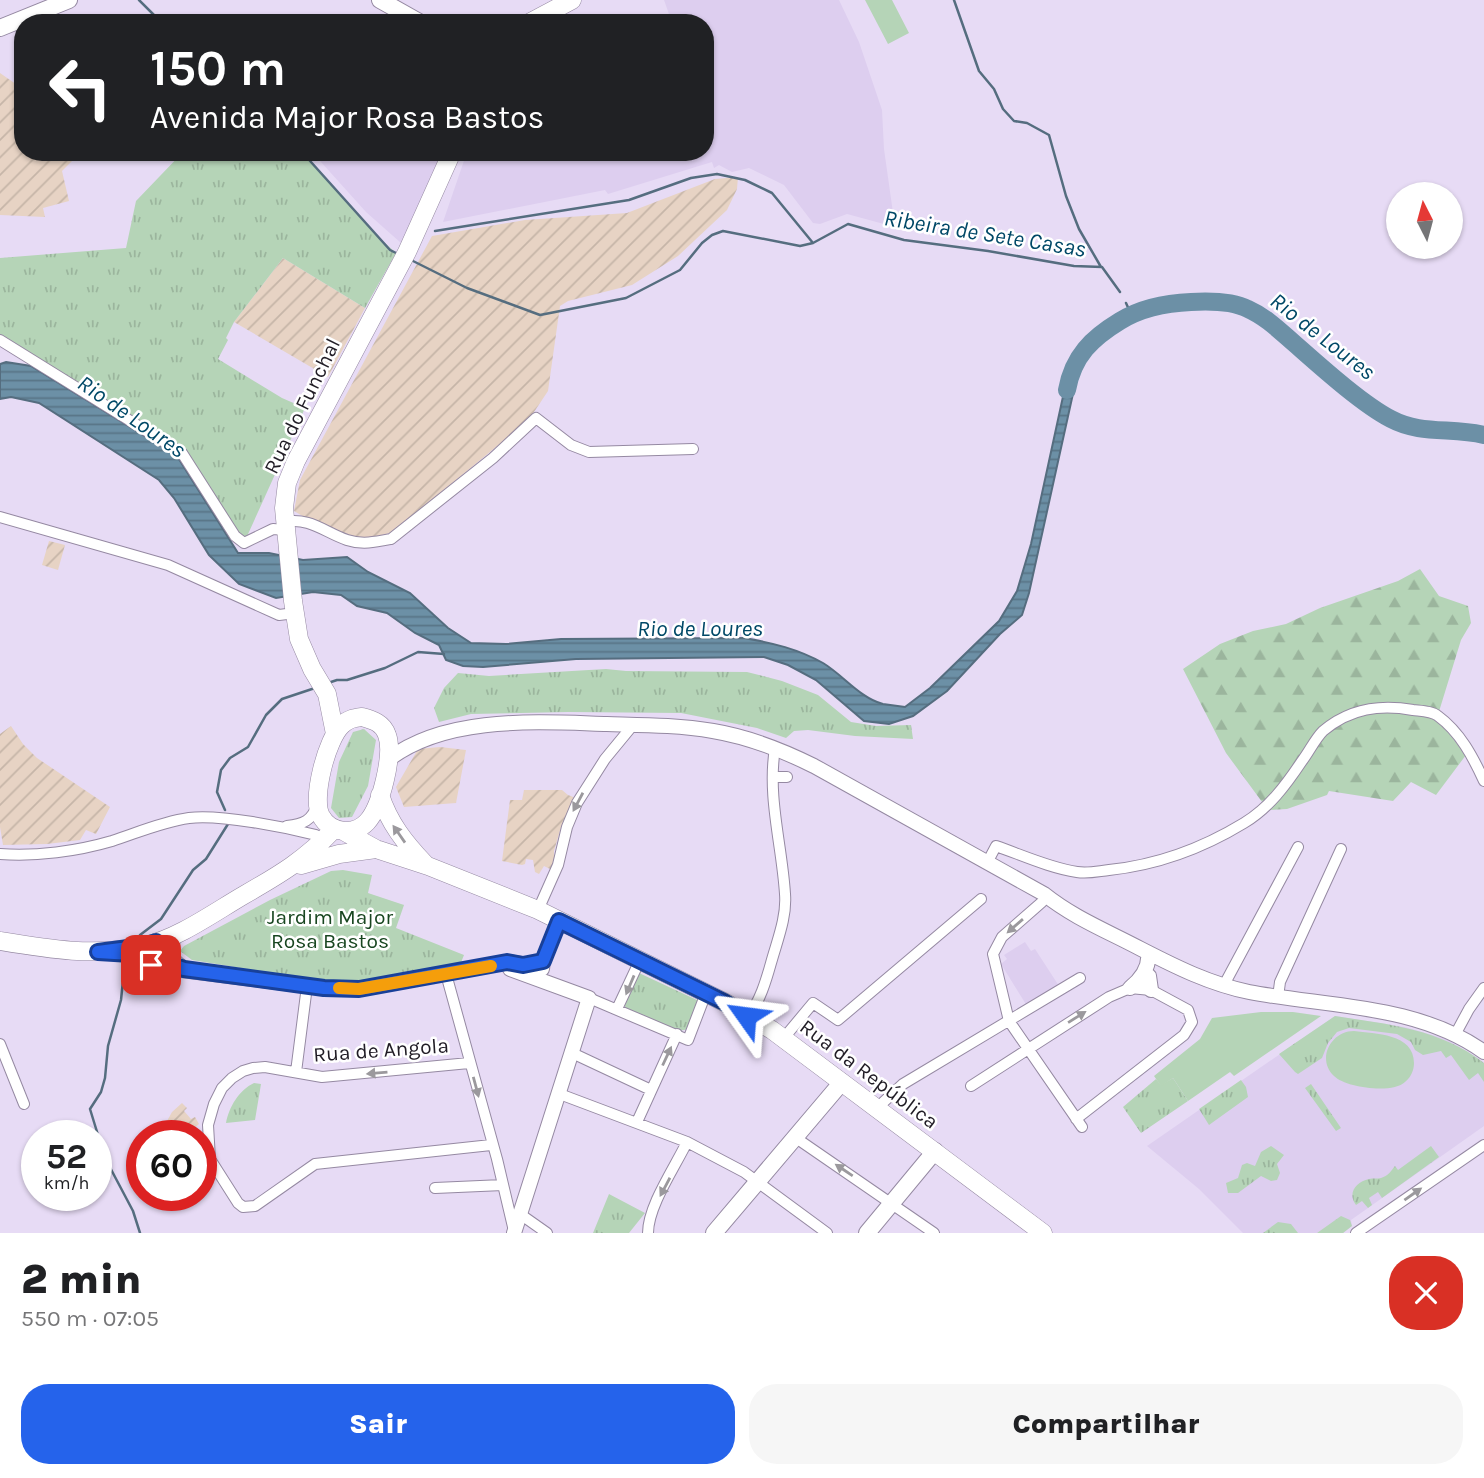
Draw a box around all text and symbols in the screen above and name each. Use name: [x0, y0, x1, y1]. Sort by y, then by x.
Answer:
text: 150 m: [150, 40, 286, 97]
icon: left: [35, 42, 126, 133]
text: Avenida Major Rosa Bastos: [150, 99, 544, 136]
north arrow: [1386, 182, 1463, 259]
map controls: [1386, 182, 1463, 259]
water label: Ribeira de Sete Casas: [882, 204, 1088, 263]
water label: Rio de Loures: [1265, 287, 1381, 386]
street label: Rua do Funchal: [259, 334, 345, 478]
water label: Rio de Loures: [72, 369, 191, 464]
water label: Rio de Loures: [637, 615, 763, 642]
one-way arrow: [572, 793, 584, 812]
one-way arrow: [392, 825, 406, 843]
park label: Jardim Major Rosa Bastos: [267, 905, 393, 953]
one-way arrow: [1006, 918, 1023, 933]
pin: [121, 935, 181, 995]
icon: arrive: [132, 946, 170, 984]
one-way arrow: [624, 975, 635, 996]
position arrow: [709, 979, 783, 1053]
one-way arrow: [1068, 1011, 1087, 1024]
street label: Rua da República: [795, 1014, 943, 1134]
street label: Rua de Angola: [312, 1033, 450, 1067]
one-way arrow: [661, 1046, 673, 1066]
one-way arrow: [366, 1068, 388, 1079]
one-way arrow: [471, 1077, 482, 1099]
speed limit sign: 60: [126, 1120, 217, 1211]
text: 52: [46, 1136, 87, 1177]
one-way arrow: [835, 1163, 853, 1177]
text: km/h: [44, 1172, 89, 1194]
one-way arrow: [659, 1177, 671, 1197]
one-way arrow: [1403, 1188, 1422, 1201]
text: 2 min: [21, 1254, 141, 1304]
button: close: [1389, 1256, 1463, 1330]
text: 550 m · 07:05: [21, 1305, 159, 1332]
button: Sair: [21, 1384, 735, 1464]
button: Compartilhar: [749, 1384, 1463, 1464]

